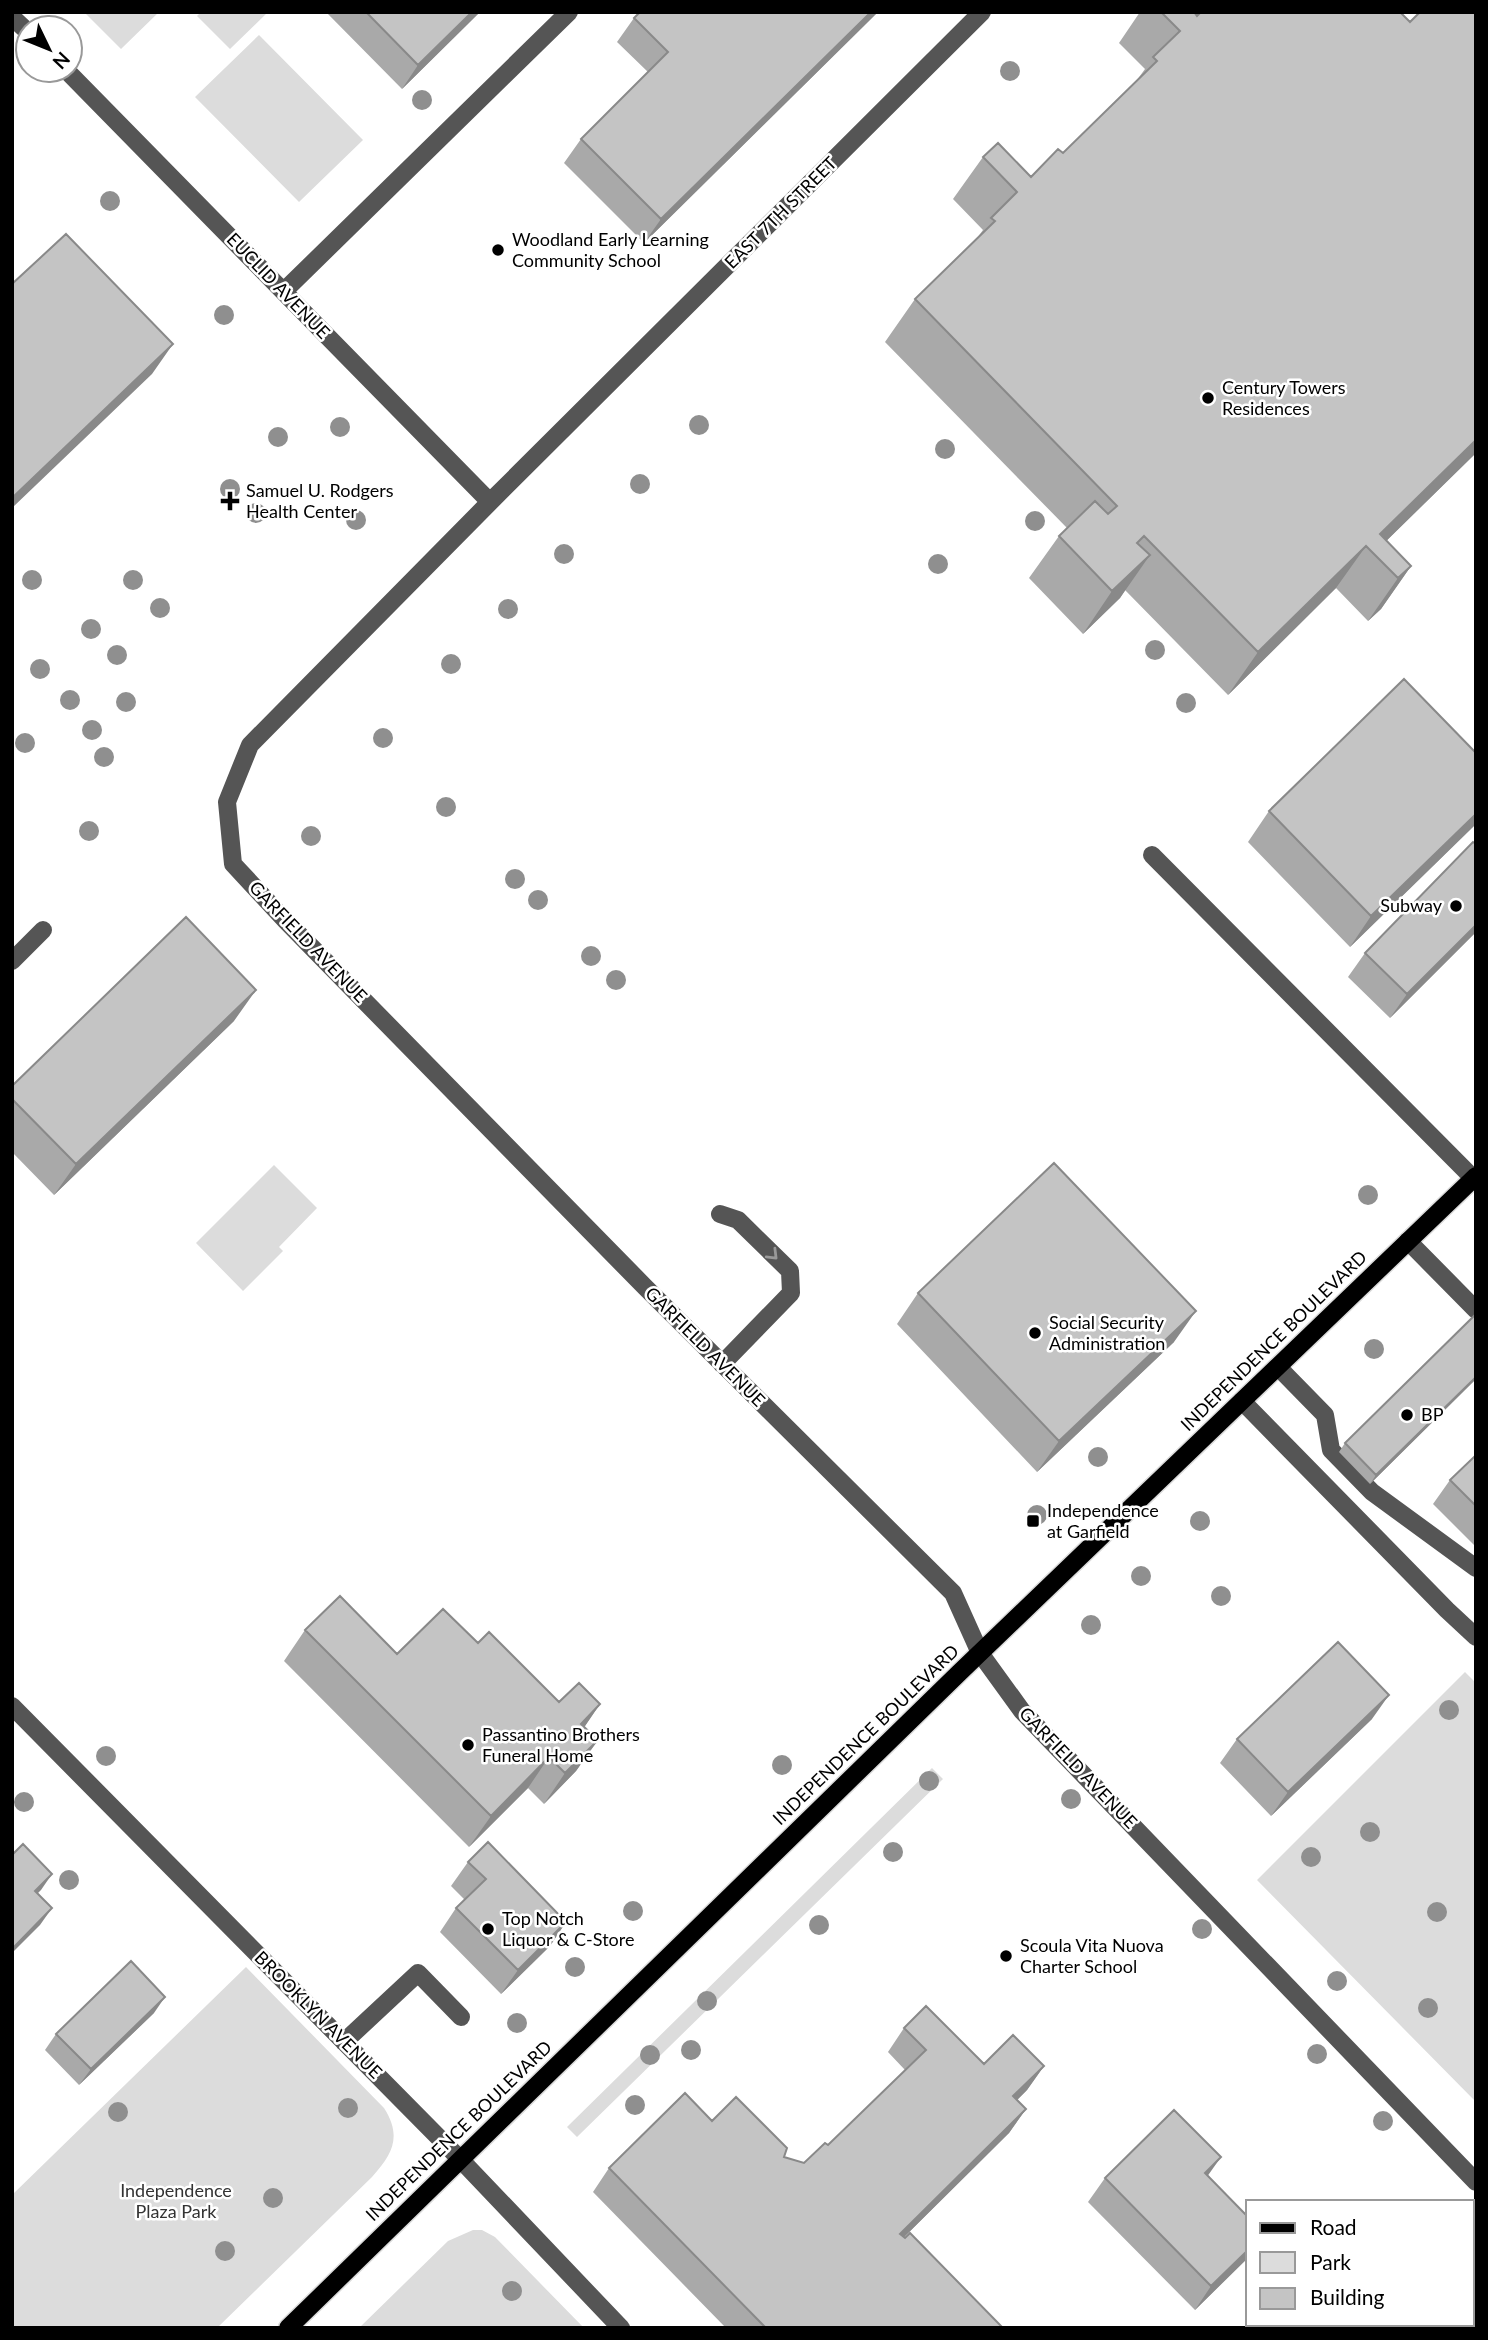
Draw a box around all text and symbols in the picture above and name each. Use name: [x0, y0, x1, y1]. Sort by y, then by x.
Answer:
north arrow: [14, 14, 84, 84]
text: N: [48, 48, 75, 74]
street label: EAST 7TH STREET: [720, 151, 841, 273]
street label: EUCLID AVENUE: [223, 228, 335, 343]
place label: Woodland Early Learning Community School: [512, 228, 709, 271]
marker: Woodland Early Learning Community School: [490, 242, 506, 258]
place label: Century Towers Residences: [1222, 376, 1346, 419]
marker: Century Towers Residences: [1200, 390, 1216, 406]
place label: Samuel U. Rodgers Health Center: [246, 479, 394, 522]
marker: Samuel U. Rodgers Health Center: [220, 491, 240, 511]
street label: GARFIELD AVENUE: [245, 876, 372, 1007]
place label: Subway: [1380, 894, 1443, 916]
marker: Subway: [1448, 898, 1464, 914]
one-way arrow: [764, 1246, 777, 1259]
street label: INDEPENDENCE BOULEVARD: [1176, 1246, 1371, 1435]
street label: GARFIELD AVENUE: [641, 1282, 770, 1411]
place label: Social Security Administration: [1049, 1311, 1165, 1354]
marker: Social Security Administration: [1027, 1325, 1043, 1341]
place label: BP: [1421, 1403, 1444, 1425]
marker: BP: [1399, 1407, 1415, 1423]
place label: Independence at Garfield: [1047, 1499, 1159, 1542]
marker: Independence at Garfield: [1025, 1513, 1041, 1529]
street label: INDEPENDENCE BOULEVARD: [768, 1640, 963, 1829]
street label: GARFIELD AVENUE: [1015, 1702, 1142, 1833]
place label: Passantino Brothers Funeral Home: [482, 1723, 640, 1766]
marker: Passantino Brothers Funeral Home: [460, 1737, 476, 1753]
place label: Top Notch Liquor & C-Store: [502, 1907, 634, 1950]
marker: Top Notch Liquor & C-Store: [480, 1921, 496, 1937]
place label: Scoula Vita Nuova Charter School: [1020, 1934, 1164, 1977]
street label: BROOKLYN AVENUE: [250, 1946, 387, 2083]
marker: Scoula Vita Nuova Charter School: [998, 1948, 1014, 1964]
street label: INDEPENDENCE BOULEVARD: [361, 2036, 556, 2225]
park label: Independence Plaza Park: [120, 2179, 232, 2222]
legend: [1246, 2200, 1474, 2326]
text: Road: [1310, 2214, 1357, 2239]
text: Park: [1310, 2249, 1351, 2274]
text: Building: [1310, 2284, 1385, 2309]

